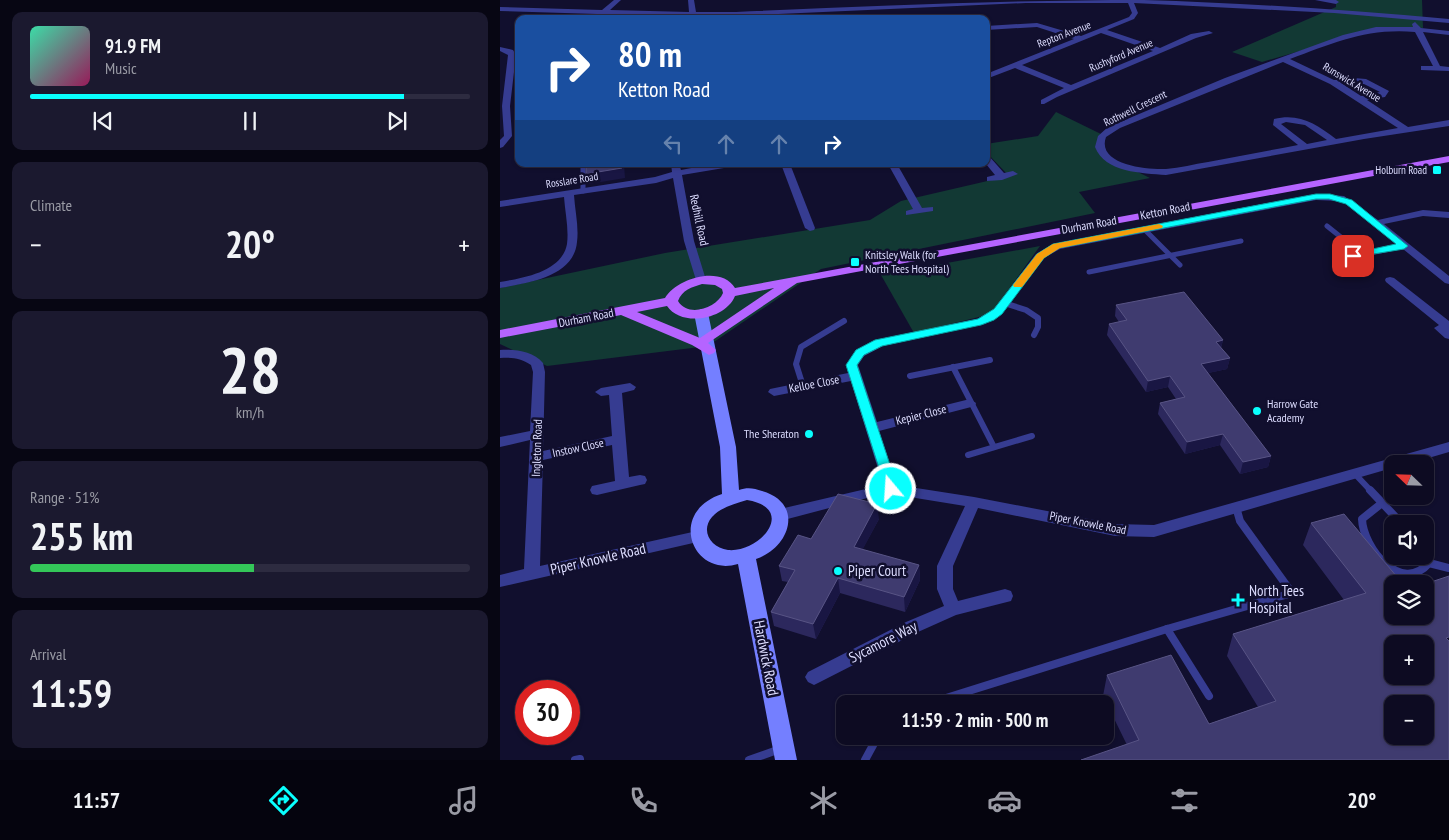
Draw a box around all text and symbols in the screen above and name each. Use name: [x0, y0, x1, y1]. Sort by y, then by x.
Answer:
street label: Repton Avenue: [1035, 17, 1093, 51]
text: 80 m: [618, 31, 682, 77]
text: 91.9 FM: [105, 34, 161, 58]
icon: right: [535, 35, 600, 100]
street label: Rushyford Avenue: [1087, 35, 1155, 75]
text: Music: [105, 58, 137, 78]
street label: Runswick Avenue: [1320, 59, 1384, 105]
text: Ketton Road: [618, 75, 710, 103]
street label: Rothwell Crescent: [1101, 87, 1169, 129]
icon: previous: [89, 107, 117, 135]
icon: pause: [236, 107, 264, 135]
icon: next: [383, 107, 411, 135]
icon: left: [659, 130, 687, 158]
icon: ahead: [712, 130, 740, 158]
icon: ahead: [765, 130, 793, 158]
icon: right: [818, 130, 846, 158]
place label: Holburn Road: [1375, 163, 1427, 177]
marker: Holburn Road: [1431, 164, 1443, 176]
street label: Rosslare Road: [545, 169, 599, 191]
street label: Redhill Road: [687, 193, 712, 247]
text: Climate: [30, 195, 72, 215]
street label: Ketton Road: [1139, 198, 1191, 223]
street label: Durham Road: [1060, 212, 1118, 237]
text: 20°: [225, 219, 275, 268]
text: −: [30, 226, 42, 263]
text: +: [458, 226, 470, 263]
pin: [1332, 235, 1374, 277]
icon: arrive: [1339, 242, 1367, 270]
place label: Knitsley Walk (for North Tees Hospital): [865, 247, 949, 276]
marker: Knitsley Walk (for North Tees Hospital): [849, 256, 861, 268]
street label: Durham Road: [557, 305, 615, 330]
text: 28: [219, 327, 281, 411]
street label: Kelloe Close: [787, 371, 840, 396]
place label: Harrow Gate Academy: [1267, 396, 1318, 425]
street label: Kepier Close: [894, 401, 948, 428]
text: km/h: [236, 402, 264, 422]
marker: Harrow Gate Academy: [1251, 405, 1263, 417]
street label: Ingleton Road: [528, 419, 545, 477]
place label: The Sheraton: [744, 426, 799, 441]
marker: The Sheraton: [803, 428, 815, 440]
street label: Instow Close: [551, 435, 605, 460]
north arrow: [1384, 455, 1434, 505]
map controls: [1384, 455, 1434, 745]
position arrow: [864, 462, 916, 514]
text: Range · 51%: [30, 487, 99, 507]
street label: Piper Knowle Road: [1048, 508, 1128, 537]
text: 255 km: [30, 511, 133, 560]
button: sound: [1384, 515, 1434, 565]
street label: Piper Knowle Road: [548, 538, 647, 579]
place label: Piper Court: [848, 561, 906, 580]
marker: Piper Court: [832, 565, 844, 577]
button: layers: [1384, 575, 1434, 625]
place label: North Tees Hospital: [1249, 581, 1304, 617]
marker: North Tees Hospital: [1231, 593, 1245, 607]
street label: Sycamore Way: [845, 616, 920, 667]
street label: Hardwick Road: [750, 619, 783, 697]
button: +: [1384, 635, 1434, 685]
text: Arrival: [30, 644, 66, 664]
text: 11:59: [30, 668, 112, 717]
speed limit sign: 30: [515, 680, 580, 745]
button: −: [1384, 695, 1434, 745]
text: 11:59 · 2 min · 500 m: [902, 708, 1048, 732]
icon: directions: [266, 783, 301, 818]
icon: music: [446, 783, 481, 818]
icon: phone: [626, 783, 661, 818]
icon: climate: [806, 783, 841, 818]
icon: car: [987, 783, 1022, 818]
icon: filters: [1167, 783, 1202, 818]
text: 11:57: [73, 786, 120, 814]
text: 20°: [1347, 786, 1376, 814]

